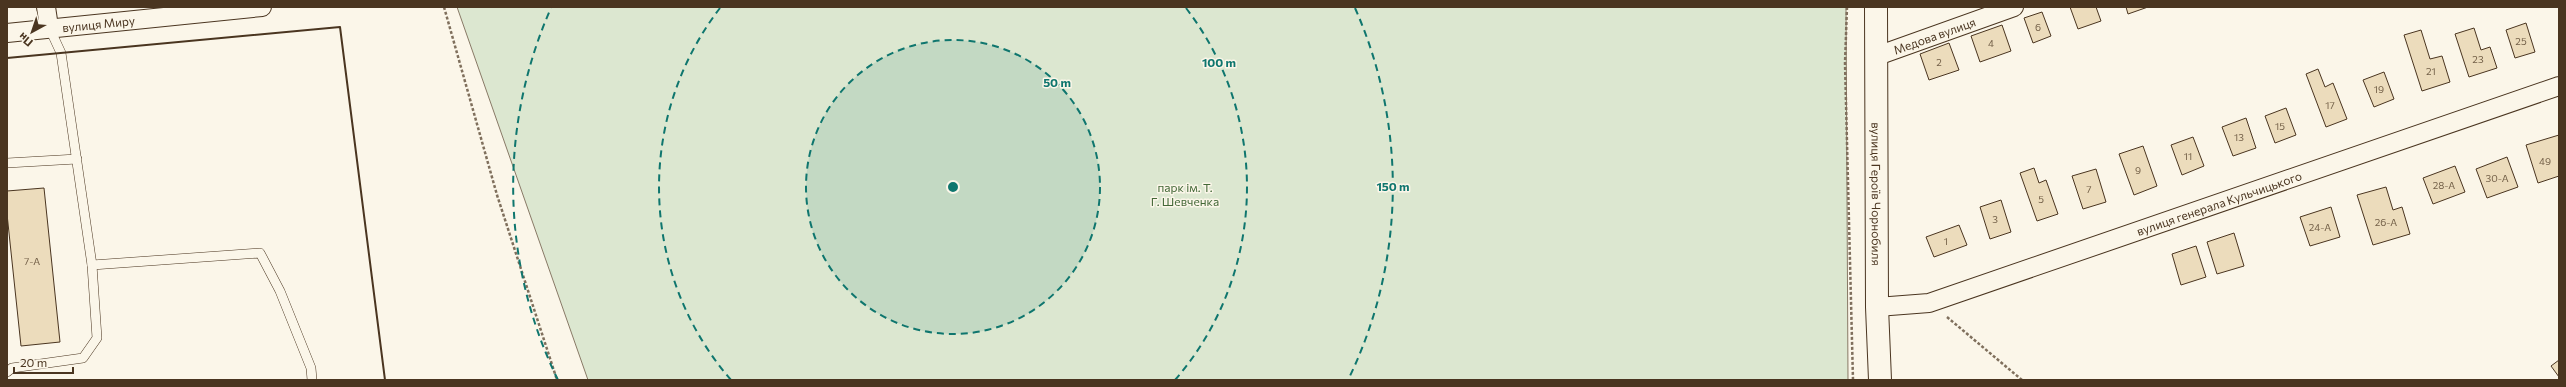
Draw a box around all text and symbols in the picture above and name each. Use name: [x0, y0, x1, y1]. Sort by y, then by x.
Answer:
north arrow: [12, 12, 52, 52]
street label: вулиця Миру: [61, 13, 136, 34]
street label: Медова вулиця: [1891, 14, 1977, 57]
house number: 6: [2035, 21, 2041, 33]
text: Пн: [15, 30, 35, 50]
house number: 25: [2515, 35, 2527, 47]
house number: 4: [1988, 37, 1994, 49]
house number: 23: [2472, 53, 2484, 65]
text: 100 m: [1202, 55, 1236, 69]
house number: 2: [1936, 56, 1942, 68]
house number: 21: [2426, 65, 2436, 77]
text: 50 m: [1043, 75, 1071, 89]
house number: 19: [2374, 83, 2384, 95]
house number: 17: [2325, 99, 2335, 111]
house number: 15: [2275, 120, 2285, 132]
street label: вулиця Героїв Чорнобиля: [1869, 122, 1884, 266]
house number: 13: [2234, 131, 2244, 143]
house number: 11: [2184, 150, 2192, 162]
house number: 49: [2539, 155, 2551, 167]
house number: 9: [2135, 164, 2141, 176]
street label: вулиця генерала Кульчицького: [2135, 168, 2304, 238]
house number: 30-А: [2485, 172, 2509, 184]
text: 150 m: [1376, 179, 1410, 193]
house number: 28-А: [2433, 179, 2455, 191]
centre of rings: [946, 180, 960, 194]
park label: парк ім. Т. Г. Шевченка: [1151, 180, 1219, 208]
house number: 7: [2086, 183, 2092, 195]
house number: 5: [2038, 193, 2044, 205]
house number: 3: [1992, 213, 1998, 225]
house number: 26-А: [2375, 216, 2397, 228]
house number: 24-А: [2309, 221, 2331, 233]
house number: 1: [1944, 235, 1948, 247]
house number: 7-А: [24, 255, 40, 267]
scale bar: [14, 349, 73, 375]
text: 20 m: [20, 355, 47, 369]

